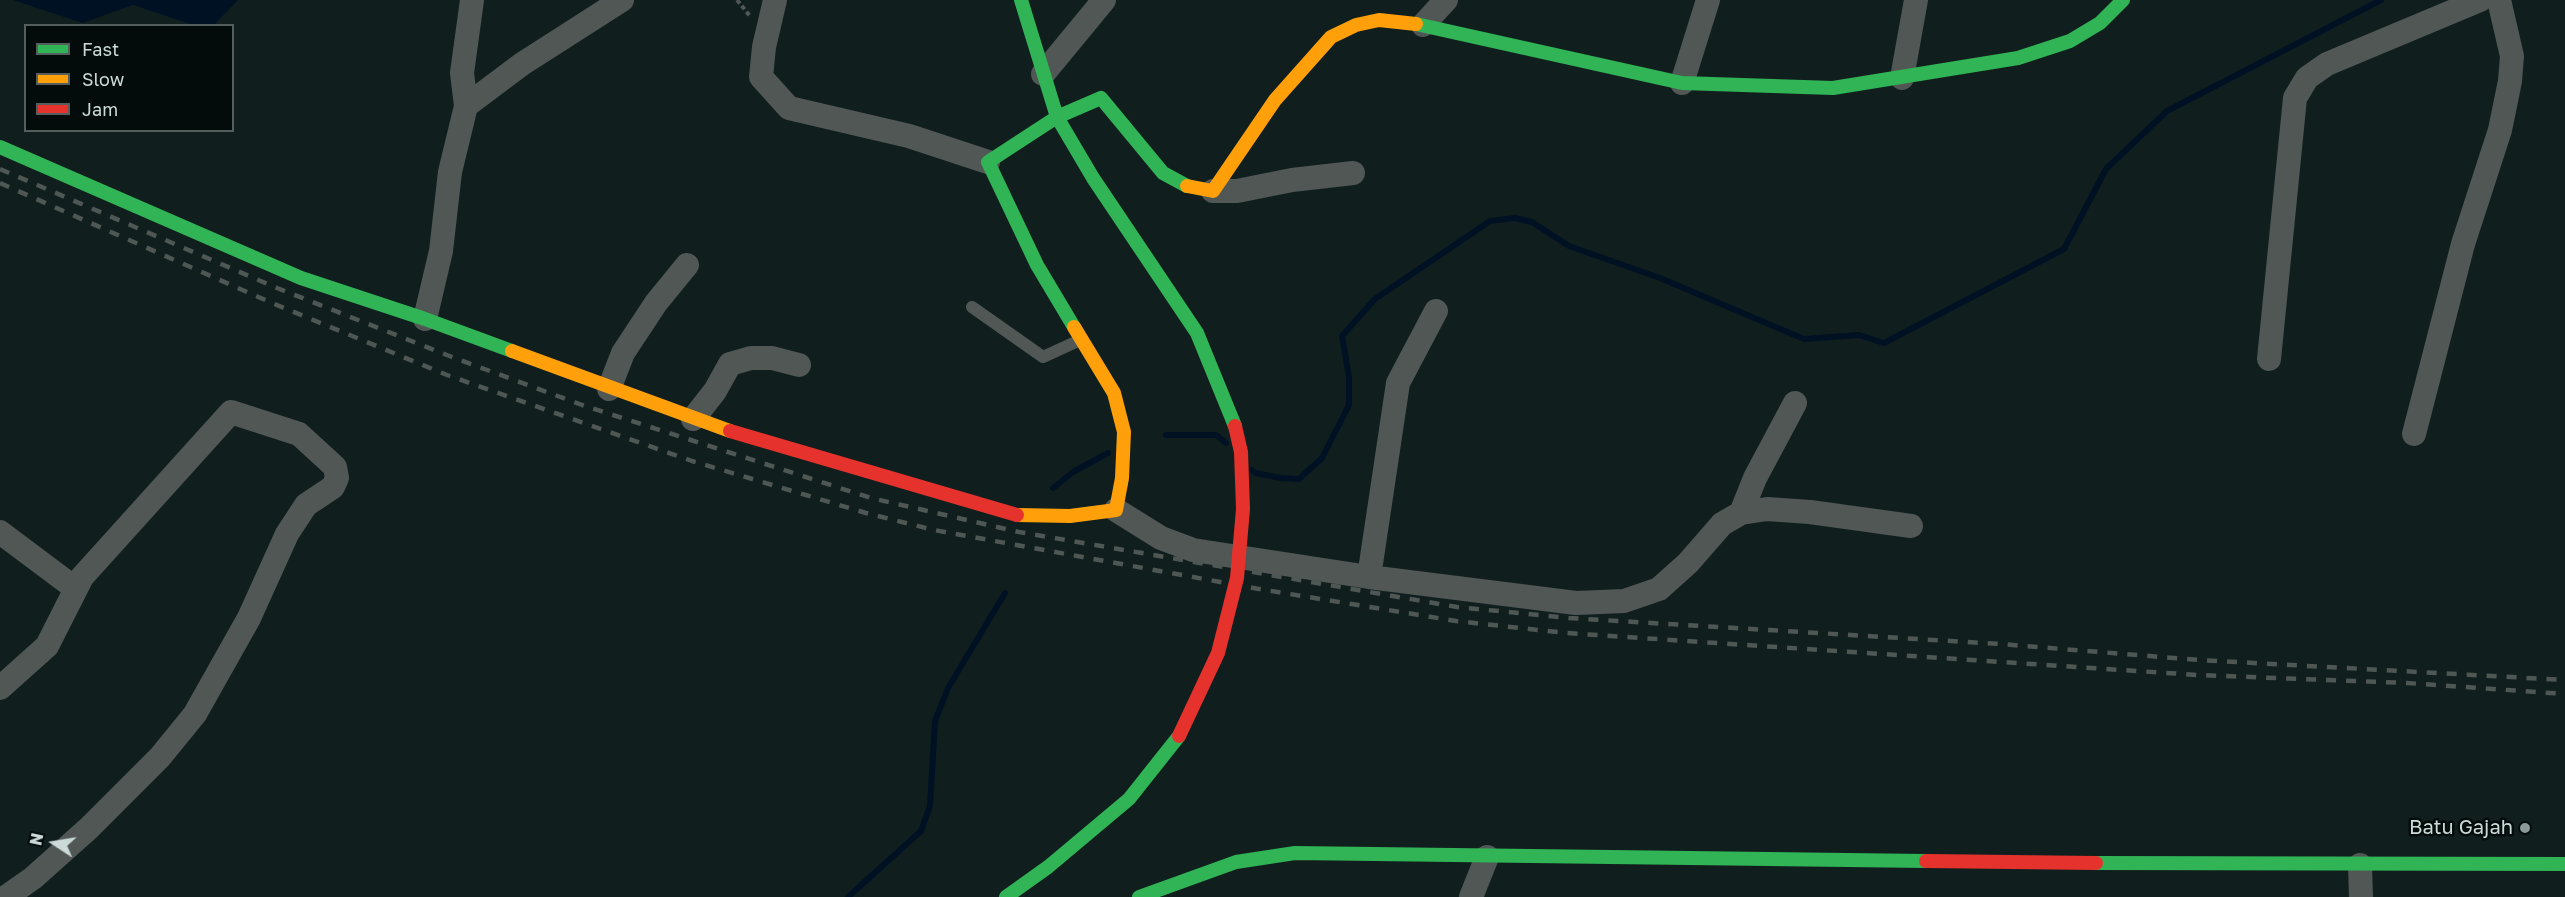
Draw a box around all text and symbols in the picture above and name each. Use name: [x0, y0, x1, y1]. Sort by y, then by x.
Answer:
legend: [24, 24, 234, 132]
text: Fast: [82, 38, 119, 60]
text: Slow: [82, 68, 124, 90]
text: Jam: [82, 98, 118, 120]
north arrow: [24, 813, 84, 873]
place label: Batu Gajah: [2409, 816, 2513, 840]
marker: Batu Gajah: [2518, 821, 2532, 835]
text: N: [25, 831, 47, 847]

